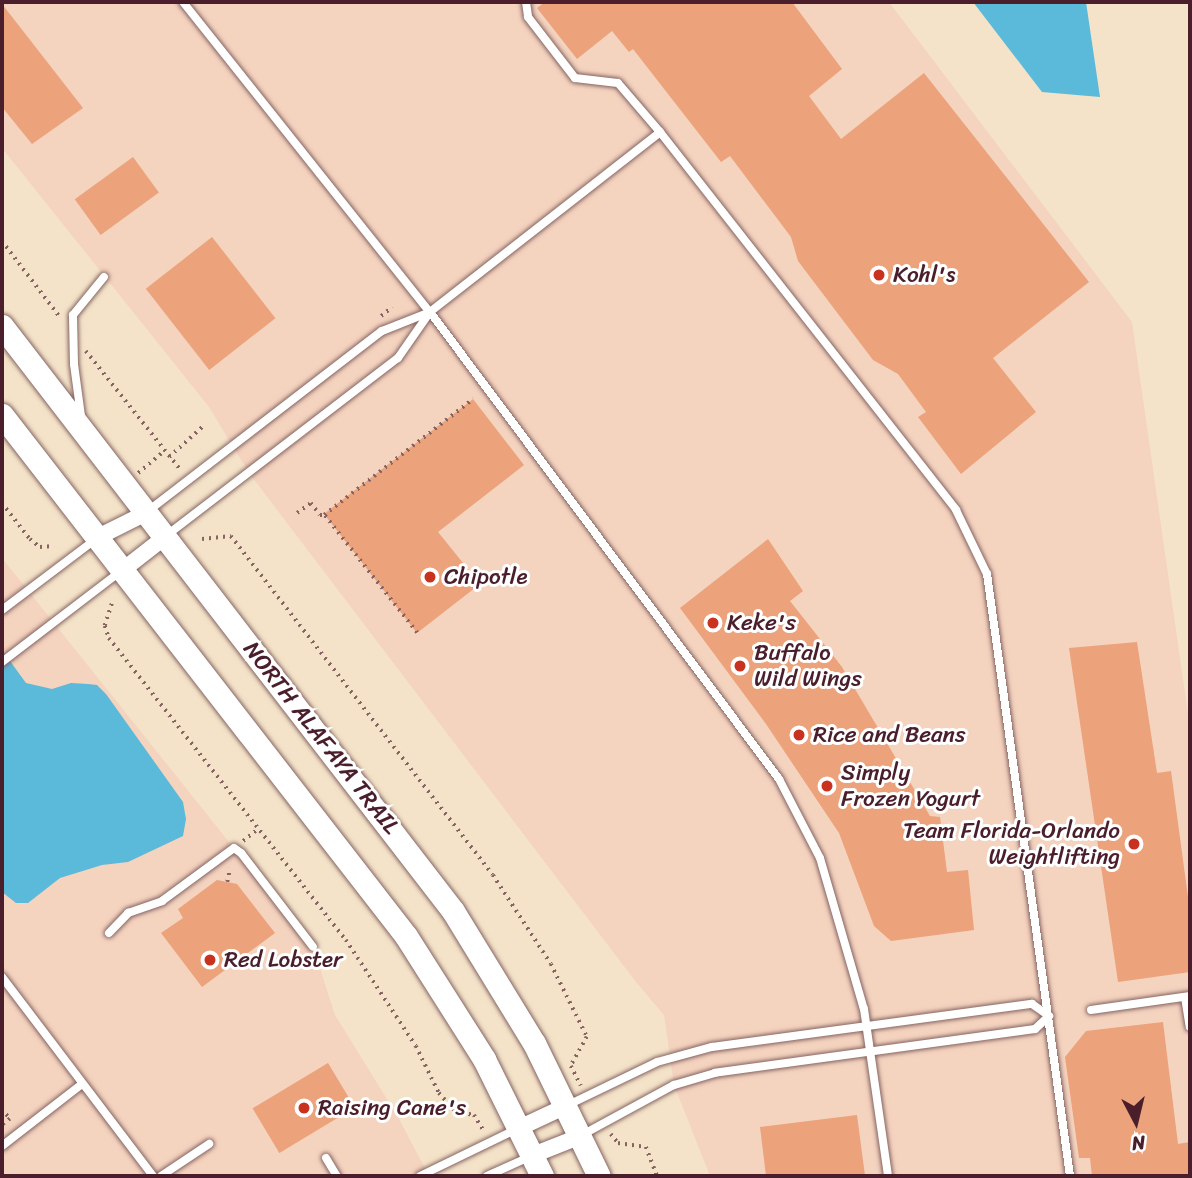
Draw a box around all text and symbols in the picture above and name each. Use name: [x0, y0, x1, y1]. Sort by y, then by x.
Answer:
place label: Kohl's: [893, 261, 955, 289]
marker: Kohl's: [871, 267, 887, 283]
place label: Chipotle: [444, 563, 527, 591]
marker: Chipotle: [422, 569, 438, 585]
place label: Keke's: [727, 609, 796, 637]
marker: Keke's: [705, 615, 721, 631]
street label: NORTH ALAFAYA TRAIL: [237, 636, 405, 840]
place label: Buffalo Wild Wings: [754, 639, 860, 693]
marker: Buffalo Wild Wings: [732, 658, 748, 674]
place label: Rice and Beans: [813, 721, 965, 749]
marker: Rice and Beans: [791, 727, 807, 743]
place label: Simply Frozen Yogurt: [841, 759, 980, 813]
marker: Simply Frozen Yogurt: [819, 778, 835, 794]
place label: Team Florida-Orlando Weightlifting: [903, 817, 1120, 871]
marker: Team Florida-Orlando Weightlifting: [1126, 836, 1142, 852]
place label: Red Lobster: [224, 946, 344, 974]
marker: Red Lobster: [202, 952, 218, 968]
north arrow: [1101, 1087, 1171, 1157]
place label: Raising Cane's: [318, 1094, 466, 1122]
marker: Raising Cane's: [296, 1100, 312, 1116]
text: N: [1130, 1126, 1147, 1161]

